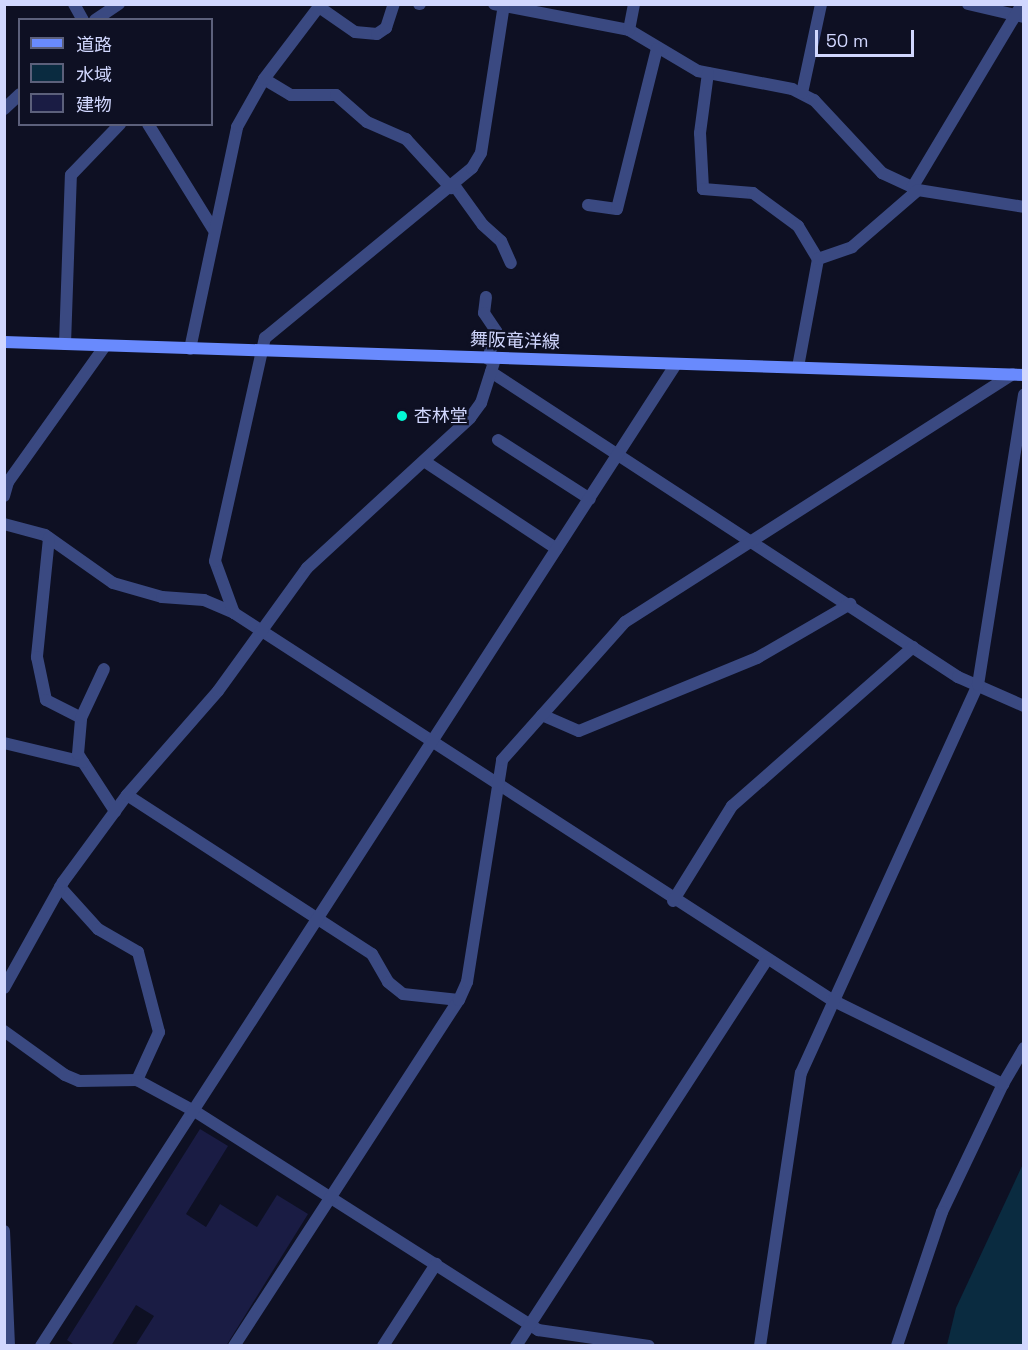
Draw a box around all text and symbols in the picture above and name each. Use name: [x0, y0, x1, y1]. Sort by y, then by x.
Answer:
legend: [18, 18, 213, 126]
scale bar: [818, 18, 917, 56]
text: 50 m: [826, 29, 868, 52]
text: 道路: [76, 33, 112, 56]
text: 水域: [76, 63, 112, 86]
text: 建物: [76, 93, 112, 116]
street label: 舞阪竜洋線: [470, 329, 560, 353]
place label: 杏林堂: [414, 405, 468, 427]
marker: 杏林堂: [395, 409, 409, 423]

